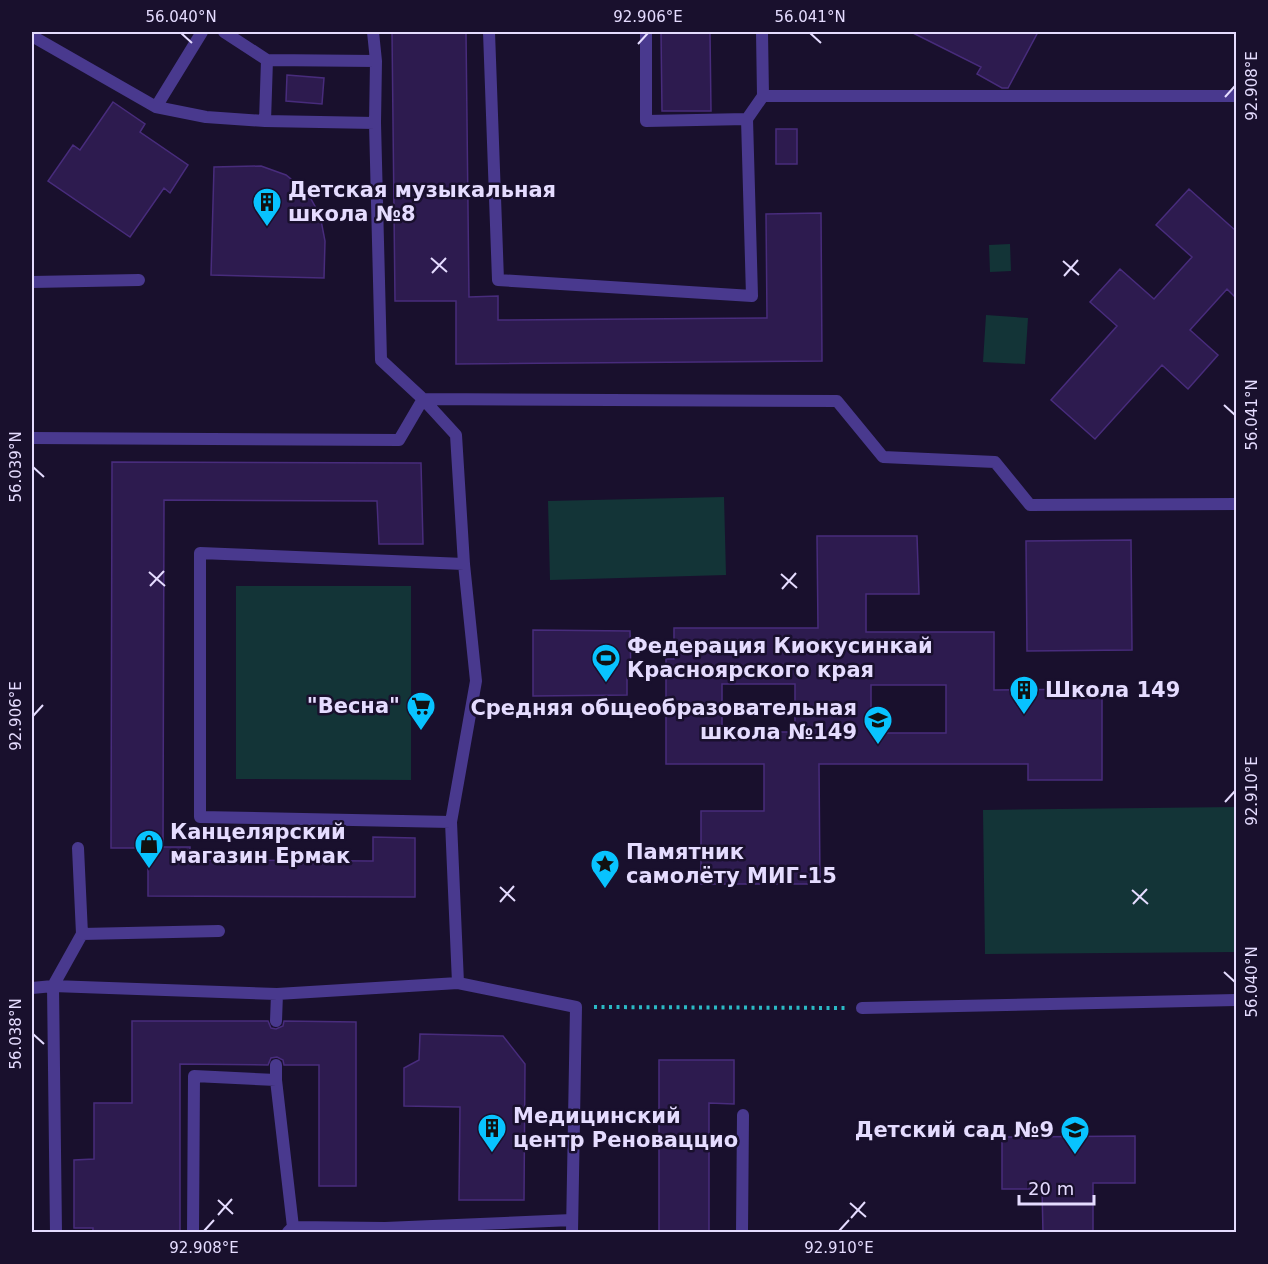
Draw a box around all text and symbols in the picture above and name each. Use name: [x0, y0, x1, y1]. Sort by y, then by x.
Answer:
text: 56.040°N: [145, 8, 217, 26]
text: 92.906°E: [613, 8, 683, 26]
text: 56.041°N: [774, 8, 846, 26]
text: 92.908°E: [1243, 51, 1261, 121]
place label: Детская музыкальная школа №8: [288, 178, 556, 226]
building icon: Детская музыкальная школа №8: [251, 186, 283, 228]
text: 56.041°N: [1243, 379, 1261, 451]
text: 56.039°N: [7, 431, 25, 503]
place label: Федерация Киокусинкай Красноярского края: [627, 634, 933, 682]
sports icon: Федерация Киокусинкай Красноярского края: [590, 642, 622, 684]
building icon: Школа 149: [1008, 674, 1040, 716]
place label: Школа 149: [1045, 678, 1180, 702]
text: 92.906°E: [7, 681, 25, 751]
supermarket icon: "Весна": [405, 690, 437, 732]
place label: "Весна": [307, 694, 400, 718]
place label: Средняя общеобразовательная школа №149: [470, 696, 857, 744]
school or university icon: Средняя общеобразовательная школа №149: [862, 704, 894, 746]
text: 92.910°E: [1243, 756, 1261, 826]
place label: Канцелярский магазин Ермак: [170, 820, 350, 868]
shop icon: Канцелярский магазин Ермак: [133, 828, 165, 870]
place label: Памятник самолёту МИГ-15: [626, 840, 837, 888]
place icon: Памятник самолёту МИГ-15: [589, 848, 621, 890]
text: 56.040°N: [1243, 946, 1261, 1018]
text: 56.038°N: [7, 998, 25, 1070]
place label: Медицинский центр Реноваццио: [513, 1104, 738, 1152]
building icon: Медицинский центр Реноваццио: [476, 1112, 508, 1154]
school or university icon: Детский сад №9: [1059, 1114, 1091, 1156]
place label: Детский сад №9: [855, 1118, 1054, 1142]
scale bar: [1019, 1168, 1094, 1206]
text: 20 m: [1028, 1178, 1074, 1199]
text: 92.908°E: [169, 1239, 239, 1257]
text: 92.910°E: [804, 1239, 874, 1257]

